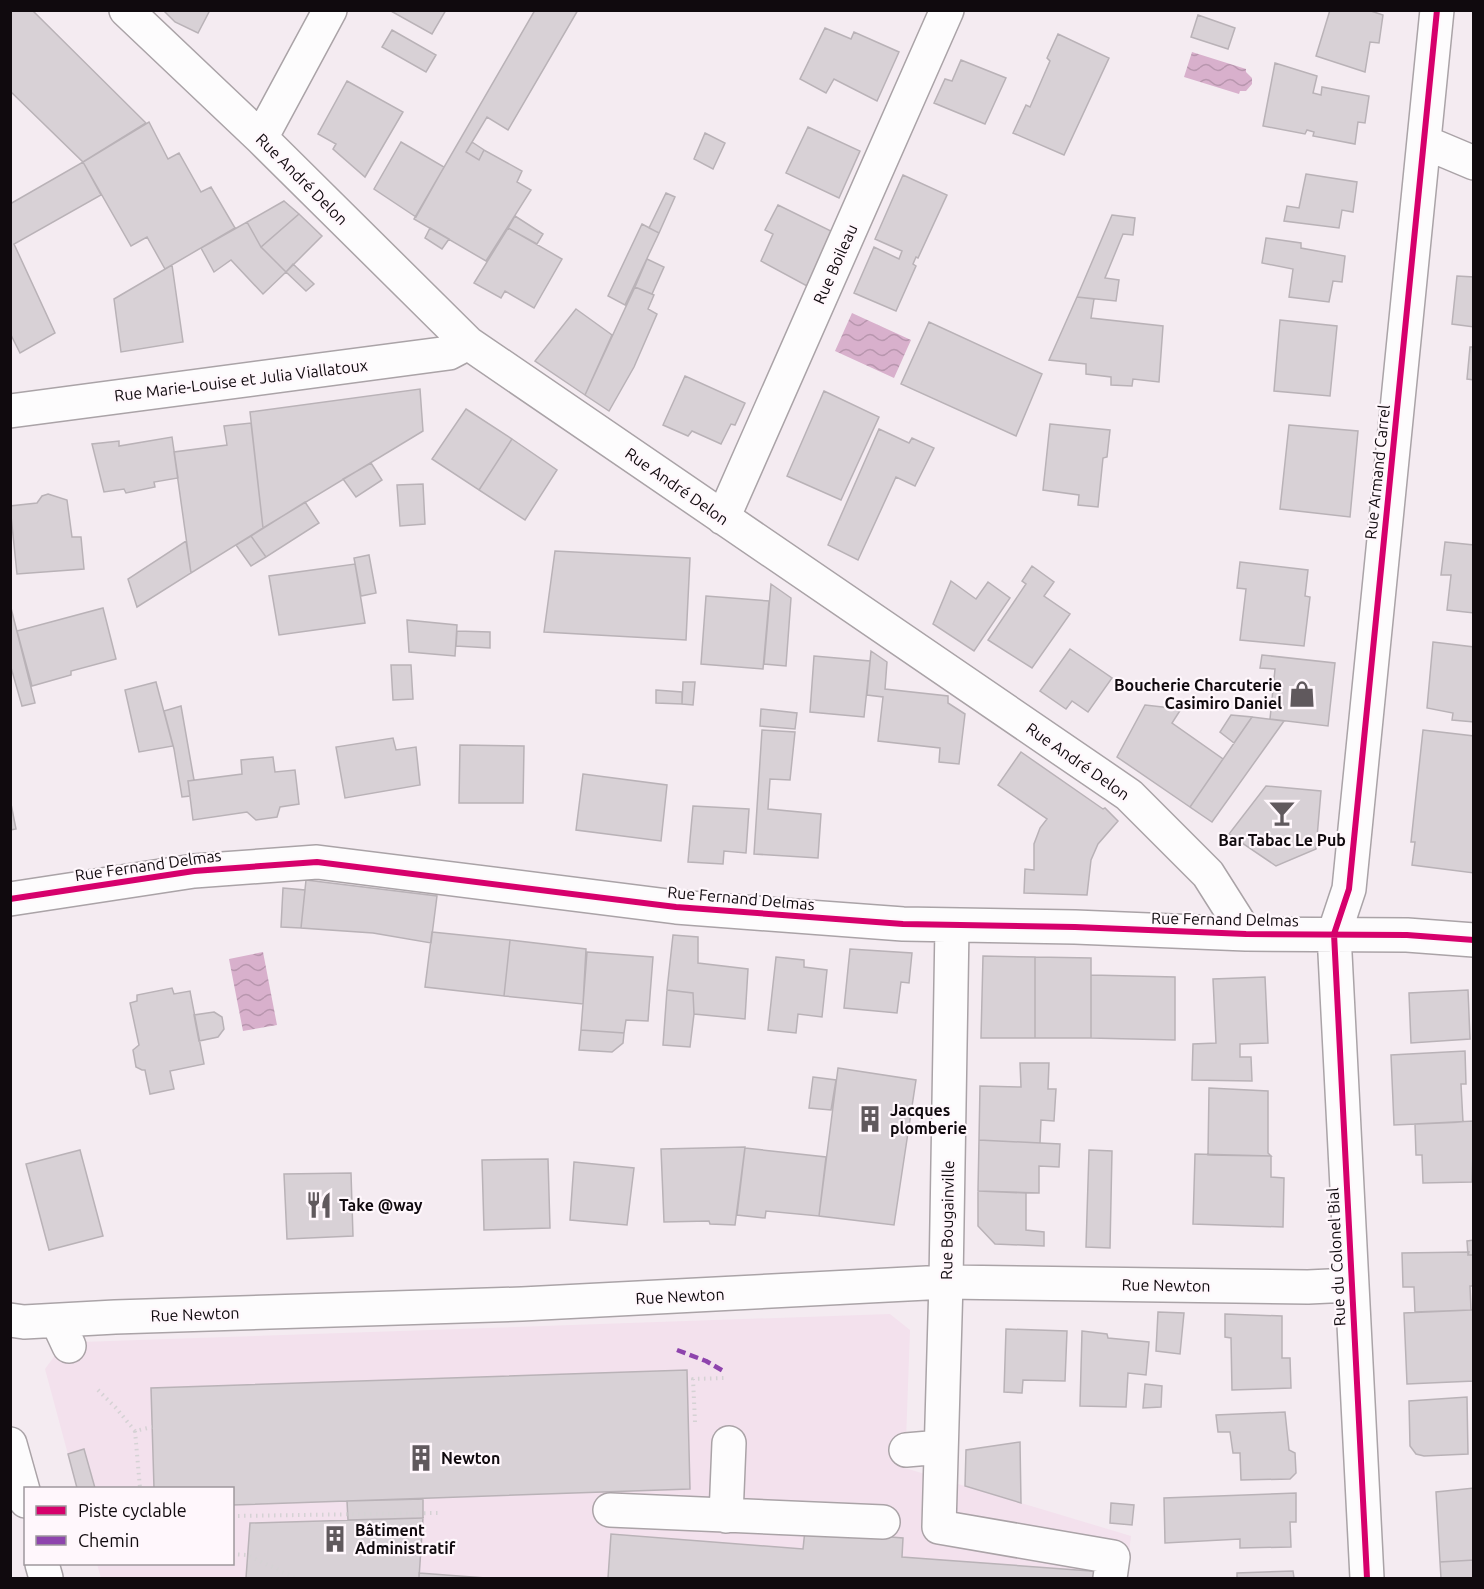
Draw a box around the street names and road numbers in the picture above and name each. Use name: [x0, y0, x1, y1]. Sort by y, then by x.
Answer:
street label: Rue André Delon: [253, 130, 351, 228]
street label: Rue Boileau: [809, 221, 861, 307]
street label: Rue Marie-Louise et Julia Viallatoux: [113, 356, 369, 404]
street label: Rue Armand Carrel: [1361, 404, 1393, 540]
street label: Rue André Delon: [622, 444, 732, 528]
street label: Rue André Delon: [1023, 719, 1133, 803]
street label: Rue Fernand Delmas: [74, 846, 222, 884]
street label: Rue Fernand Delmas: [667, 883, 815, 913]
street label: Rue Fernand Delmas: [1151, 909, 1299, 929]
street label: Rue Bougainville: [937, 1160, 957, 1280]
street label: Rue du Colonel Bial: [1323, 1187, 1349, 1327]
street label: Rue Newton: [1121, 1275, 1211, 1295]
street label: Rue Newton: [635, 1285, 725, 1307]
street label: Rue Newton: [150, 1303, 240, 1325]

